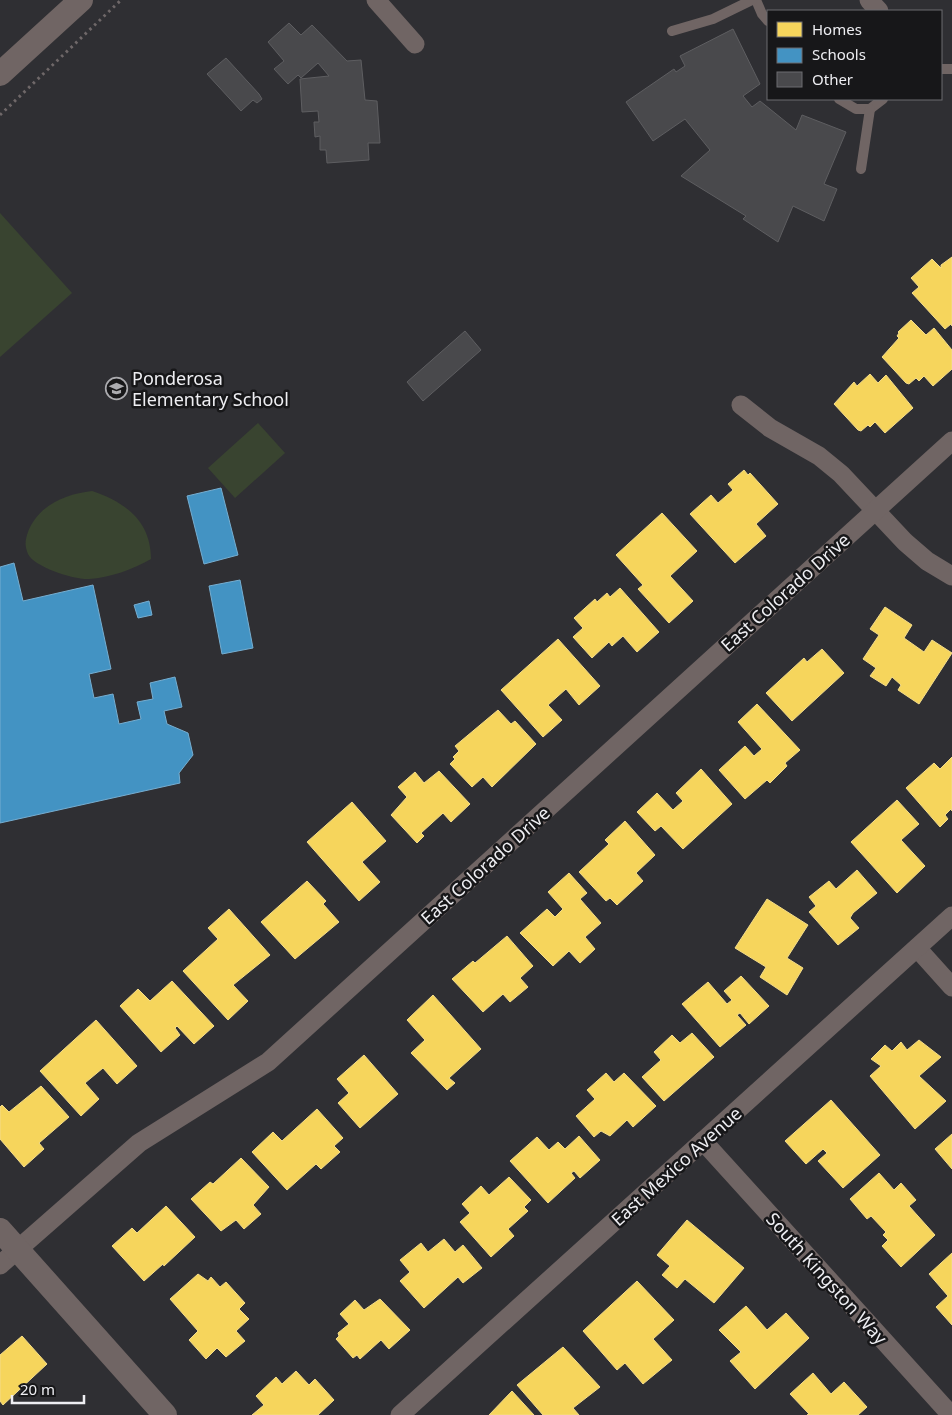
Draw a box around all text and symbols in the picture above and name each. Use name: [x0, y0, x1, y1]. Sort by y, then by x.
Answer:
legend: [767, 10, 942, 100]
text: Homes: [812, 19, 862, 39]
text: Schools: [812, 44, 866, 64]
text: Other: [812, 69, 853, 89]
place label: Ponderosa Elementary School: [132, 366, 289, 411]
school or university icon: Ponderosa Elementary School: [104, 376, 128, 400]
street label: East Colorado Drive: [715, 528, 855, 656]
street label: East Colorado Drive: [415, 801, 555, 929]
street label: East Mexico Avenue: [606, 1101, 746, 1231]
street label: South Kingston Way: [761, 1207, 893, 1350]
scale bar: [12, 1372, 85, 1404]
text: 20 m: [20, 1379, 55, 1399]

